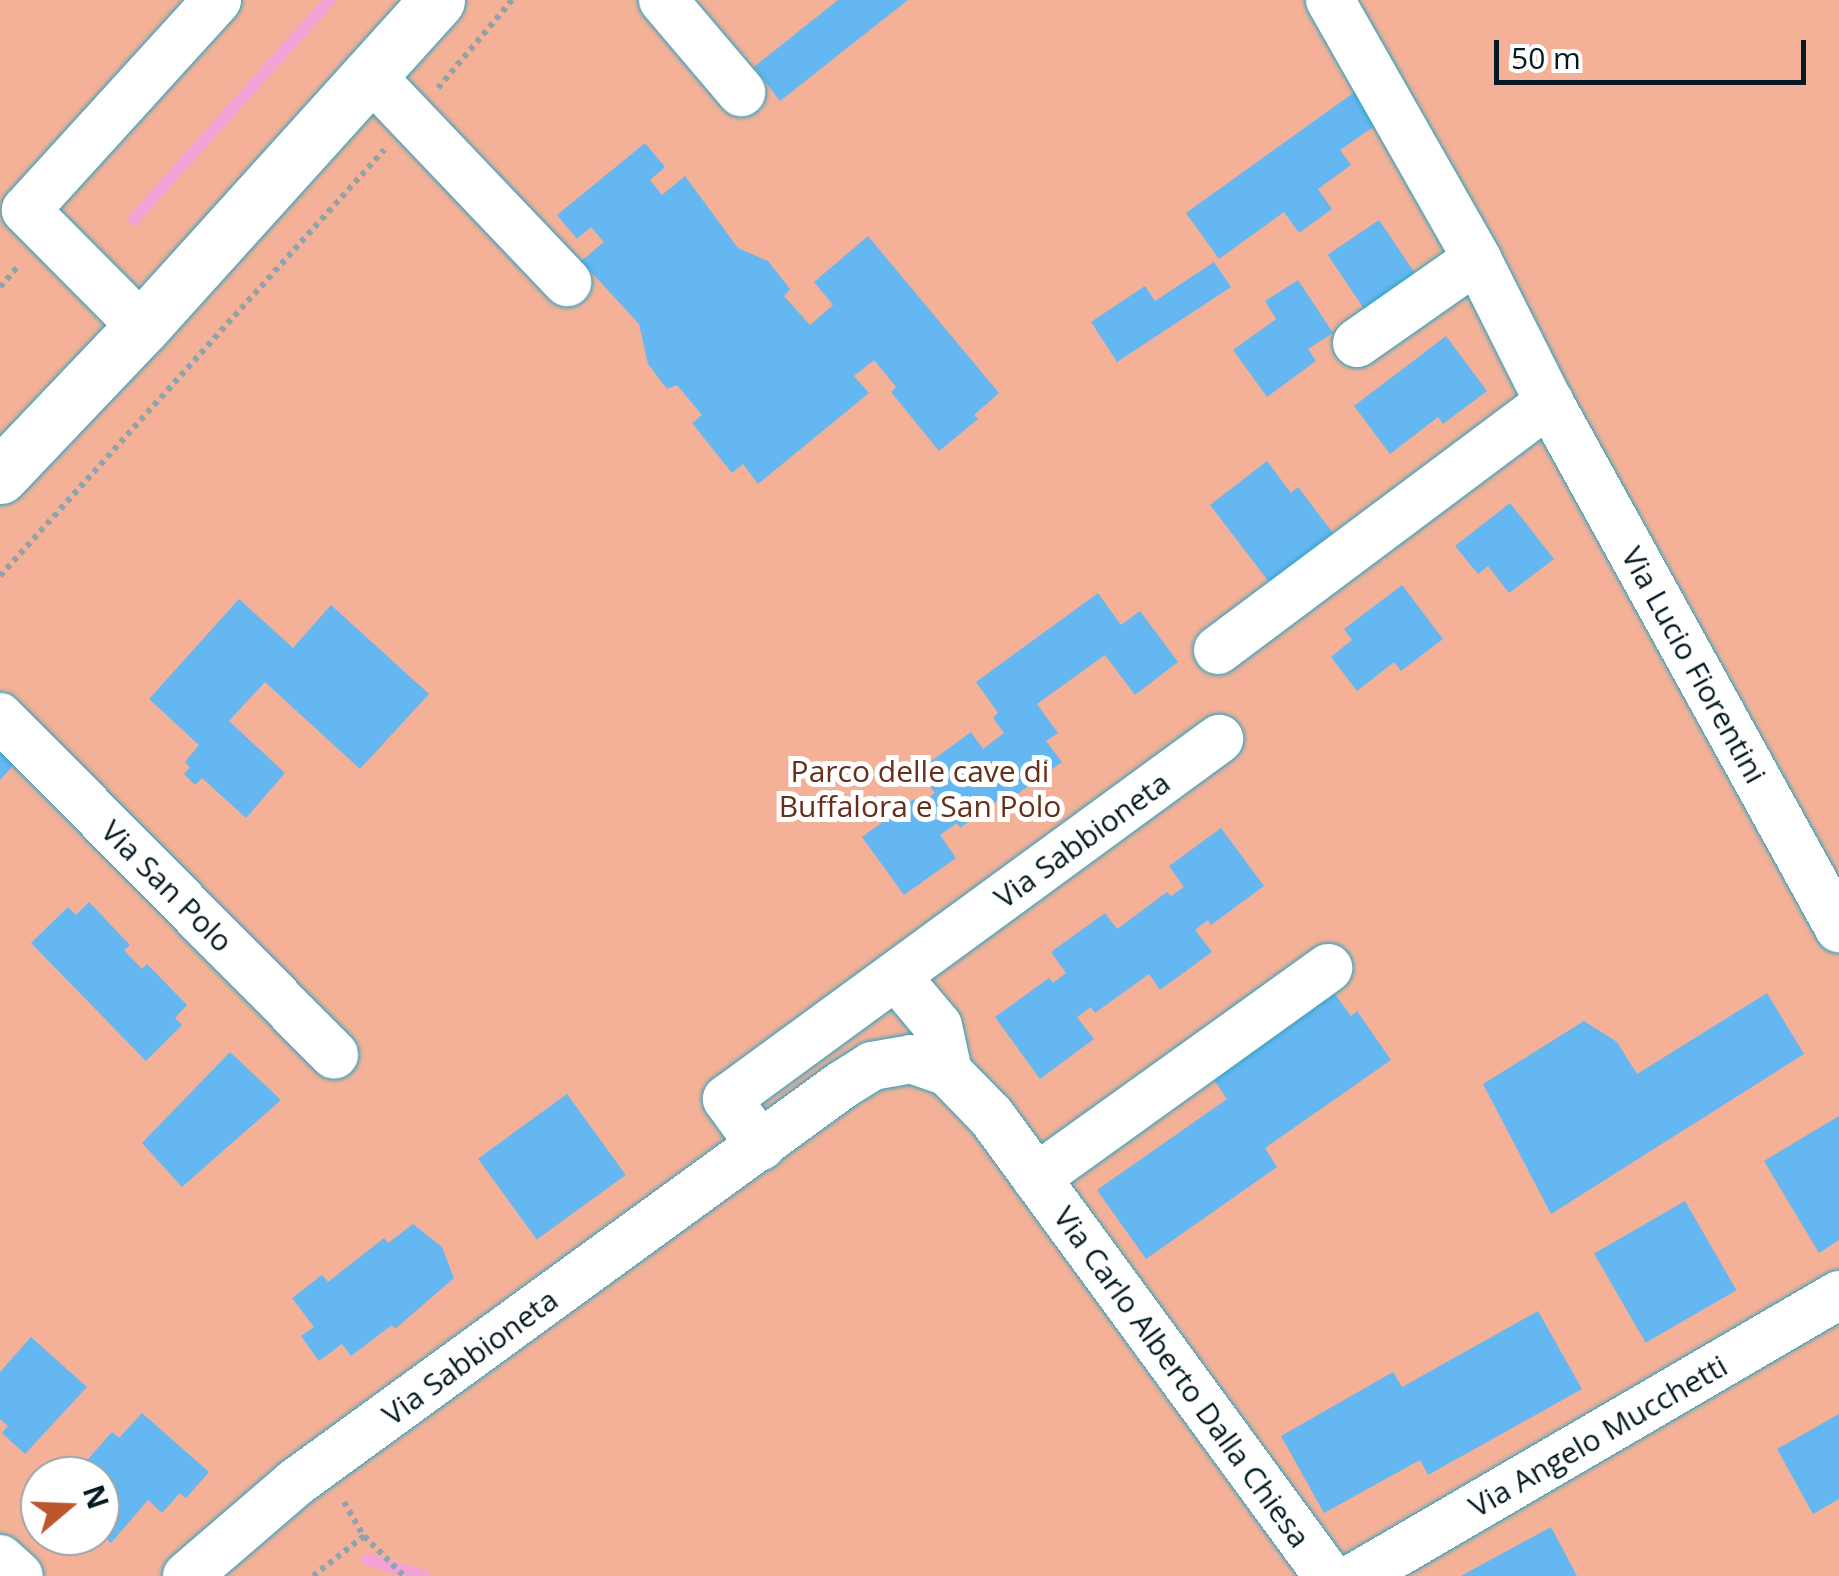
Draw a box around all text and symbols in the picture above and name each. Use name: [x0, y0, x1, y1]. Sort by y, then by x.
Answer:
scale bar: [1499, 20, 1812, 82]
text: 50 m: [1511, 37, 1581, 78]
street label: Via Lucio Fiorentini: [1614, 541, 1774, 789]
park label: Parco delle cave di Buffalora e San Polo: [779, 753, 1061, 824]
street label: Via Sabbioneta: [987, 764, 1177, 916]
street label: Via San Polo: [94, 813, 240, 959]
street label: Via Carlo Alberto Dalla Chiesa: [1046, 1200, 1318, 1554]
street label: Via Sabbioneta: [375, 1281, 565, 1433]
street label: Via Angelo Mucchetti: [1462, 1347, 1734, 1525]
north arrow: [20, 1456, 120, 1556]
text: N: [75, 1480, 118, 1514]

